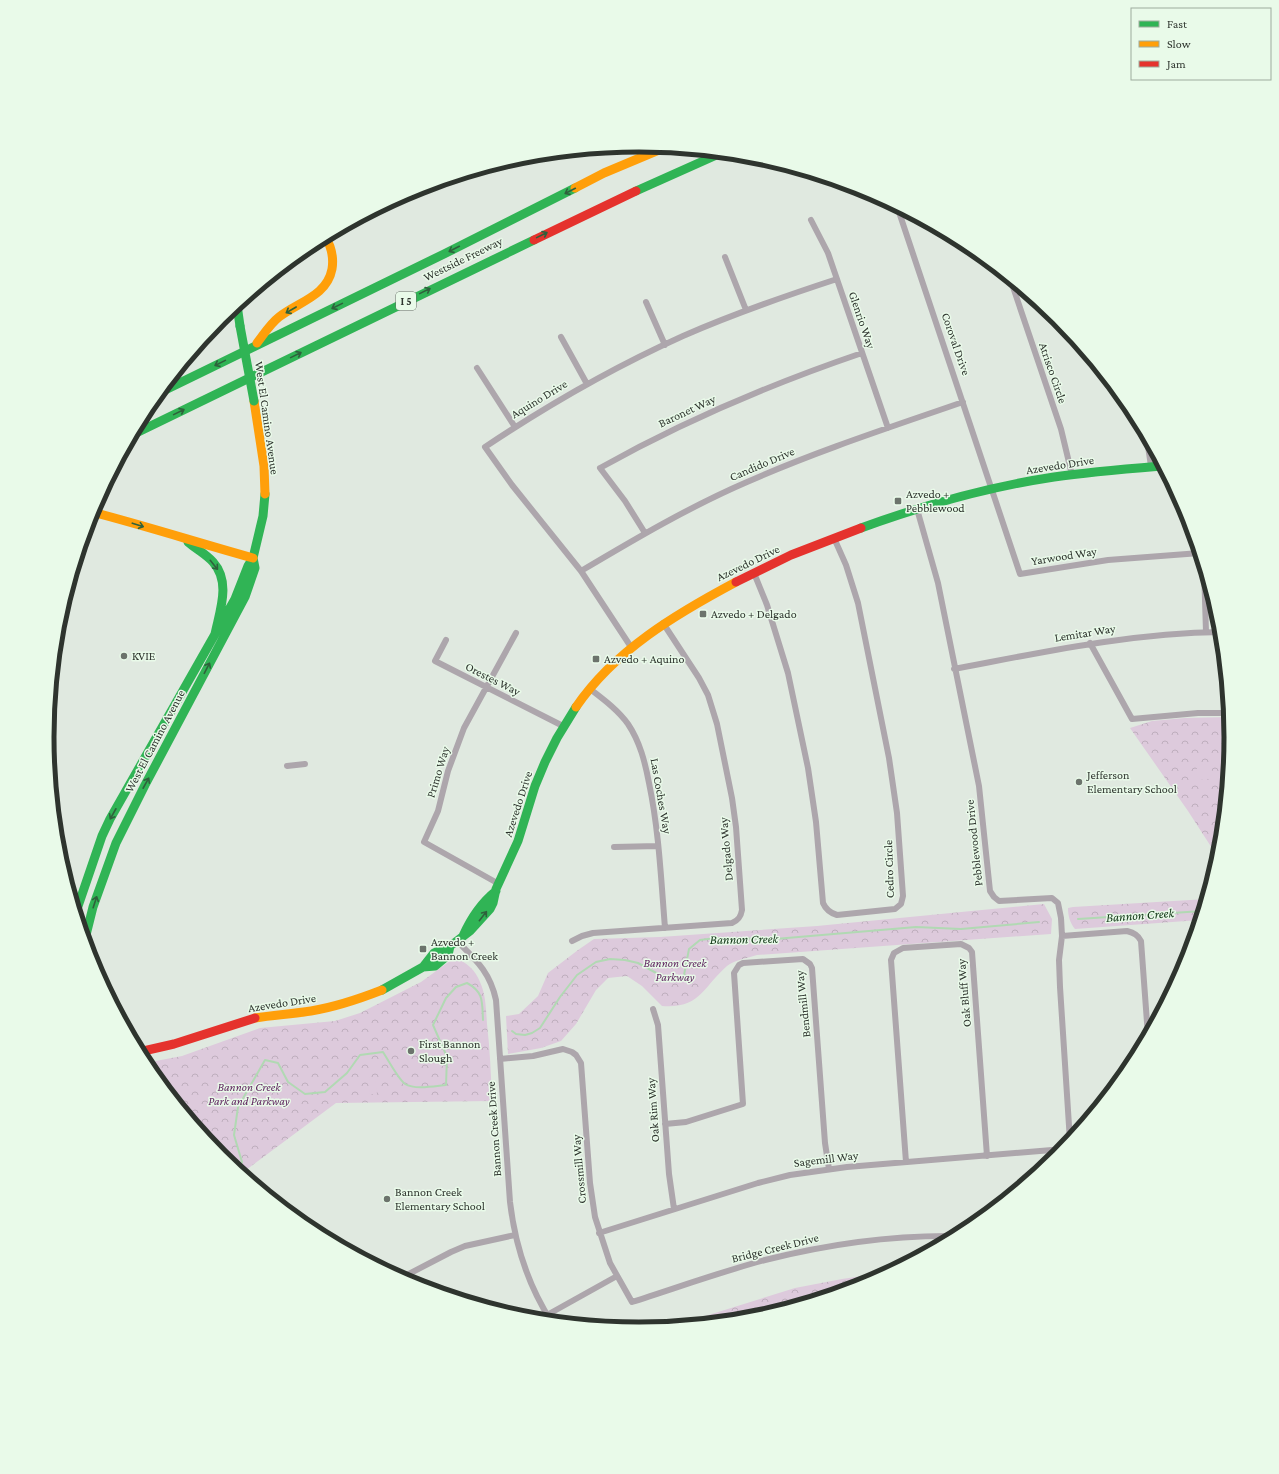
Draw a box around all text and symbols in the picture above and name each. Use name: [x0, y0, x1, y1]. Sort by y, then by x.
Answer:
legend: [1131, 8, 1271, 80]
text: Fast: [1167, 17, 1188, 31]
text: Slow: [1167, 37, 1191, 51]
text: Jam: [1166, 57, 1186, 71]
one-way arrow: [564, 187, 576, 195]
one-way arrow: [536, 231, 548, 238]
street label: Westside Freeway: [421, 234, 505, 284]
one-way arrow: [448, 246, 460, 254]
one-way arrow: [419, 287, 431, 294]
street label: Glenrio Way: [846, 290, 878, 351]
road number: I 5: [396, 292, 416, 310]
one-way arrow: [331, 303, 343, 310]
one-way arrow: [285, 306, 297, 314]
street label: Coroval Drive: [939, 311, 973, 377]
street label: Atrisco Circle: [1036, 341, 1070, 405]
one-way arrow: [290, 351, 302, 358]
one-way arrow: [214, 360, 226, 367]
street label: West El Camino Avenue: [252, 361, 282, 475]
street label: Aquino Drive: [508, 377, 570, 421]
street label: Baronet Way: [656, 391, 718, 430]
one-way arrow: [173, 408, 185, 415]
street label: Candido Drive: [727, 444, 797, 484]
street label: Azevedo Drive: [1025, 453, 1095, 477]
place label: Azvedo + Pebblewood: [906, 487, 965, 515]
marker: Azvedo + Pebblewood: [893, 496, 903, 506]
one-way arrow: [132, 521, 144, 529]
street label: Azevedo Drive: [714, 542, 782, 584]
street label: Yarwood Way: [1030, 544, 1098, 568]
one-way arrow: [210, 559, 219, 570]
place label: Azvedo + Delgado: [711, 607, 797, 621]
marker: Azvedo + Delgado: [698, 609, 708, 619]
street label: Lemitar Way: [1054, 621, 1117, 645]
place label: KVIE: [132, 649, 156, 663]
marker: KVIE: [119, 651, 129, 661]
place label: Azvedo + Aquino: [604, 652, 685, 666]
marker: Azvedo + Aquino: [591, 654, 601, 664]
street label: Orestes Way: [463, 659, 523, 699]
one-way arrow: [204, 662, 211, 674]
street label: West El Camino Avenue: [122, 687, 188, 795]
street label: Primo Way: [424, 744, 453, 799]
street label: Las Coches Way: [647, 757, 675, 835]
place label: Jefferson Elementary School: [1086, 768, 1177, 796]
street label: Azevedo Drive: [501, 769, 535, 839]
one-way arrow: [143, 777, 151, 789]
marker: Jefferson Elementary School: [1074, 777, 1084, 787]
street label: Pebblewood Drive: [962, 799, 986, 887]
one-way arrow: [109, 808, 117, 820]
street label: Delgado Way: [716, 816, 736, 881]
street label: Cedro Circle: [881, 840, 897, 898]
one-way arrow: [92, 895, 99, 908]
water label: Bannon Creek: [1105, 905, 1176, 925]
one-way arrow: [479, 911, 487, 922]
water label: Bannon Creek: [710, 931, 780, 947]
place label: Azvedo + Bannon Creek: [431, 935, 498, 963]
marker: Azvedo + Bannon Creek: [418, 944, 428, 954]
park label: Bannon Creek Parkway: [643, 956, 707, 984]
street label: Oak Bluff Way: [954, 958, 974, 1028]
street label: Bendmill Way: [792, 969, 813, 1038]
street label: Azevedo Drive: [247, 991, 317, 1015]
place label: First Bannon Slough: [419, 1037, 481, 1065]
marker: First Bannon Slough: [406, 1046, 416, 1056]
street label: Oak Rim Way: [644, 1077, 662, 1143]
park label: Bannon Creek Park and Parkway: [208, 1080, 290, 1108]
street label: Bannon Creek Drive: [484, 1081, 504, 1177]
street label: Crossmill Way: [569, 1133, 589, 1204]
street label: Sagemill Way: [793, 1148, 860, 1170]
place label: Bannon Creek Elementary School: [395, 1185, 485, 1213]
marker: Bannon Creek Elementary School: [382, 1194, 392, 1204]
street label: Bridge Creek Drive: [730, 1230, 820, 1266]

